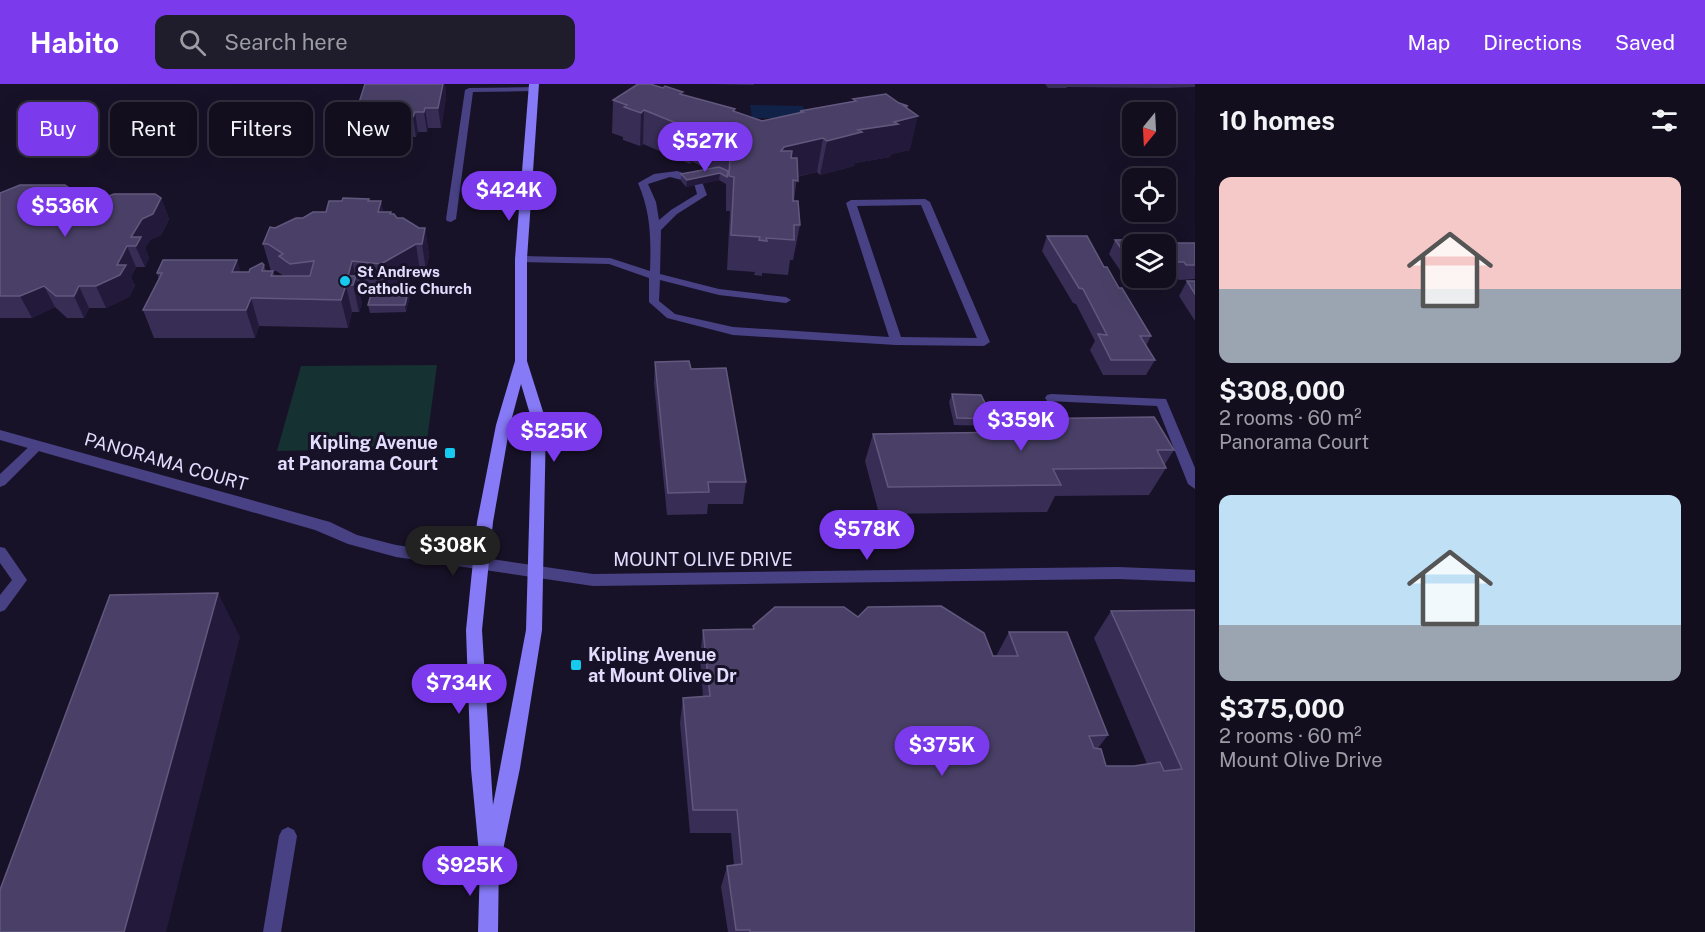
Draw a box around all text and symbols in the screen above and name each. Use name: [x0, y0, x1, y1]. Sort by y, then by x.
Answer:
search box: [155, 15, 575, 69]
text: Habito: [30, 26, 119, 59]
icon: search: [176, 26, 209, 59]
text: Search here: [224, 29, 348, 55]
text: Map: [1408, 30, 1450, 55]
text: Directions: [1483, 30, 1582, 55]
text: Saved: [1615, 30, 1675, 55]
chip: Buy: [18, 102, 98, 156]
chip: Rent: [110, 102, 197, 156]
chip: Filters: [209, 102, 313, 156]
chip: New: [325, 102, 411, 156]
north arrow: [1122, 102, 1176, 156]
map controls: [1122, 102, 1176, 288]
icon: filters: [1648, 104, 1681, 137]
text: 10 homes: [1219, 105, 1335, 136]
pin: $527K: [663, 122, 747, 173]
text: $527K: [672, 129, 738, 153]
button: locate: [1122, 168, 1176, 222]
pin: $424K: [467, 171, 551, 222]
text: $424K: [476, 178, 542, 202]
pin: $536K: [23, 187, 107, 238]
text: $536K: [31, 194, 99, 218]
icon: home: [1396, 216, 1504, 324]
button: layers: [1122, 234, 1176, 288]
place label: St Andrews Catholic Church: [357, 263, 472, 297]
marker: St Andrews Catholic Church: [338, 274, 352, 288]
text: $308,000: [1219, 375, 1345, 406]
pin: $359K: [979, 401, 1063, 452]
text: 2 rooms · 60 m²: [1219, 406, 1362, 430]
text: $359K: [987, 408, 1055, 432]
pin: $525K: [512, 412, 596, 463]
text: $525K: [520, 419, 588, 443]
street label: PANORAMA COURT: [82, 428, 250, 495]
text: Panorama Court: [1219, 430, 1369, 454]
place label: Kipling Avenue at Panorama Court: [277, 432, 438, 474]
marker: Kipling Avenue at Panorama Court: [443, 446, 457, 460]
pin: $578K: [825, 510, 909, 561]
text: $578K: [833, 517, 901, 541]
pin: $308K: [411, 526, 495, 577]
text: $308K: [419, 533, 487, 557]
icon: home: [1396, 534, 1504, 642]
street label: MOUNT OLIVE DRIVE: [613, 549, 793, 570]
place label: Kipling Avenue at Mount Olive Dr: [588, 644, 737, 686]
marker: Kipling Avenue at Mount Olive Dr: [569, 658, 583, 672]
pin: $734K: [417, 664, 501, 715]
text: $734K: [426, 671, 492, 695]
text: $375,000: [1219, 693, 1345, 724]
text: 2 rooms · 60 m²: [1219, 724, 1362, 748]
pin: $375K: [900, 726, 984, 777]
text: $375K: [909, 733, 975, 757]
text: Mount Olive Drive: [1219, 748, 1383, 772]
pin: $925K: [428, 846, 512, 897]
text: $925K: [436, 853, 504, 877]

